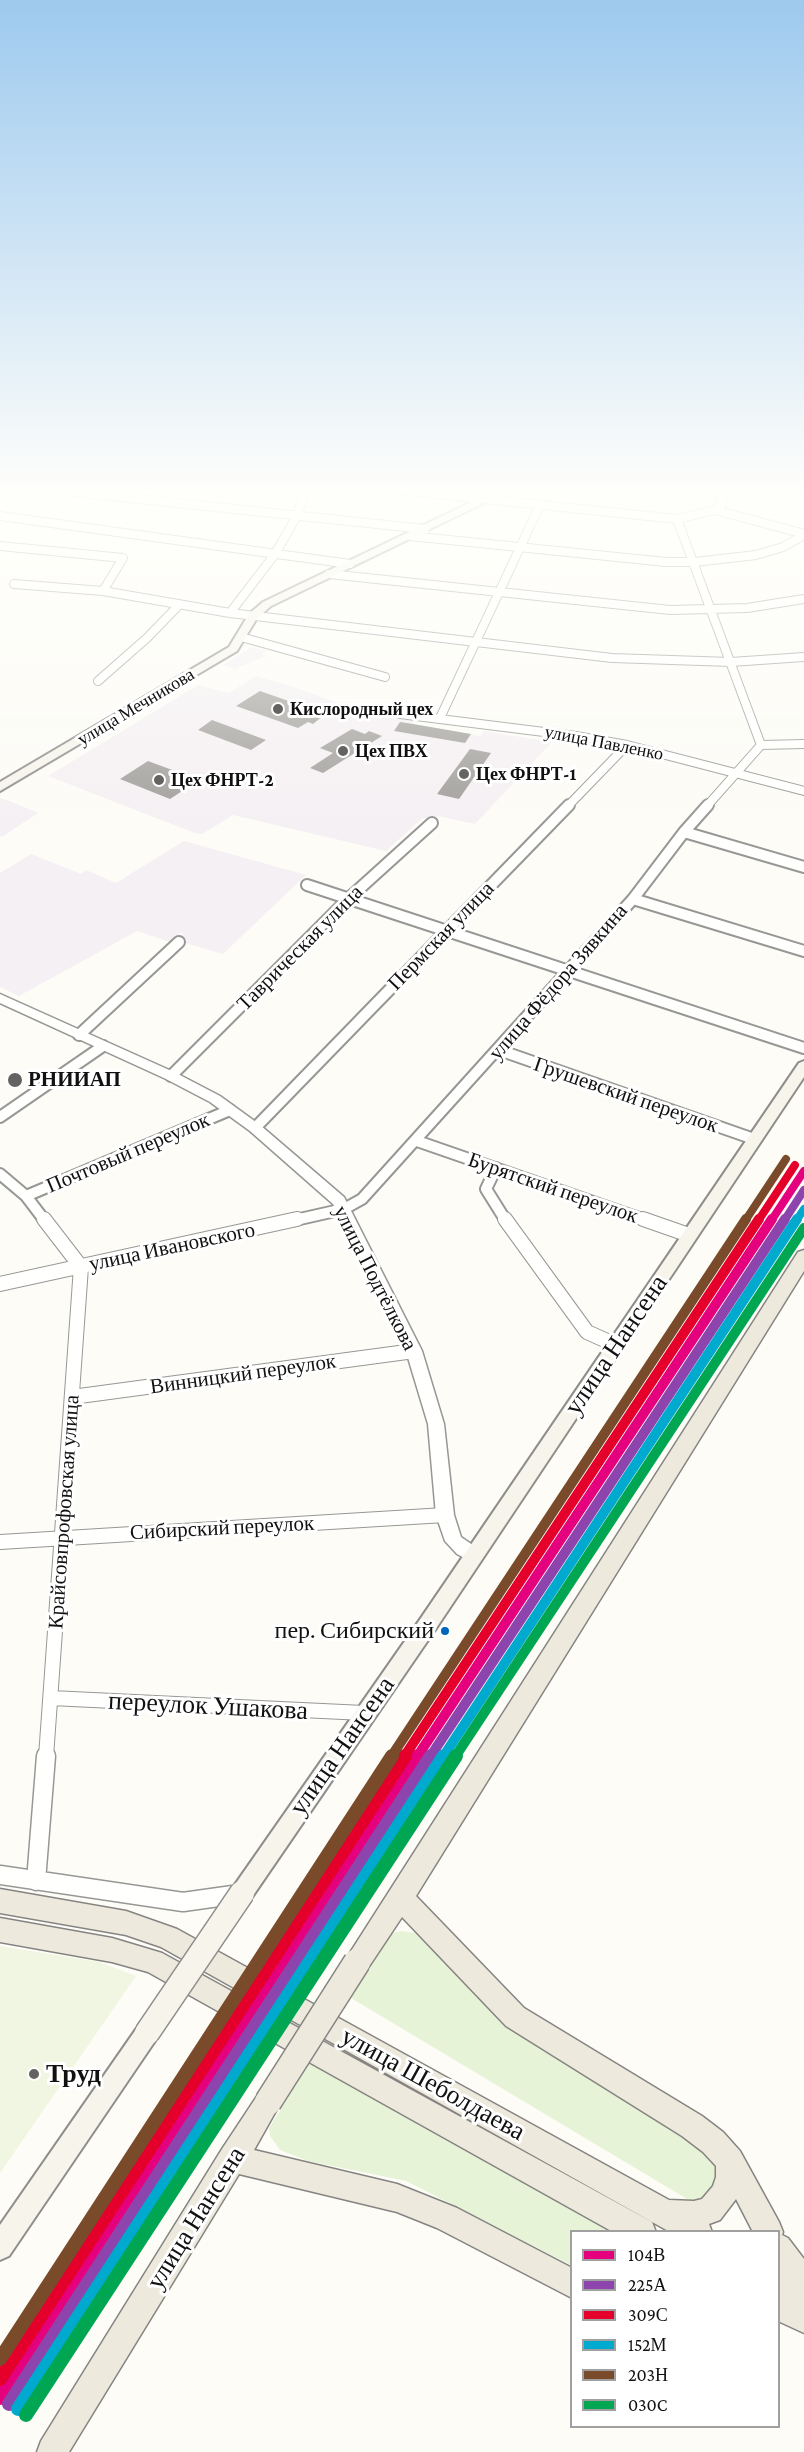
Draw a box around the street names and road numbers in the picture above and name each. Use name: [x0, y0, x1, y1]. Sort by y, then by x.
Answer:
street label: улица Мечникова: [74, 664, 198, 750]
street label: улица Павленко: [543, 721, 665, 765]
street label: Пермская улица: [383, 876, 499, 996]
street label: Таврическая улица: [232, 880, 368, 1016]
street label: улица Фёдора Зявкина: [483, 899, 633, 1065]
street label: Грушевский переулок: [530, 1052, 722, 1138]
street label: Почтовый переулок: [43, 1107, 213, 1199]
street label: Бурятский переулок: [465, 1147, 641, 1229]
street label: улица Подтёлкова: [328, 1201, 422, 1355]
street label: улица Ивановского: [87, 1217, 257, 1277]
street label: улица Нансена: [558, 1269, 674, 1421]
street label: Винницкий переулок: [148, 1348, 338, 1400]
street label: Крайсовпрофовская улица: [43, 1394, 85, 1630]
street label: Сибирский переулок: [129, 1511, 315, 1545]
street label: улица Нансена: [283, 1671, 401, 1821]
street label: переулок Ушакова: [107, 1685, 309, 1727]
street label: улица Шеболдаева: [336, 2021, 530, 2147]
street label: улица Нансена: [140, 2141, 252, 2295]

